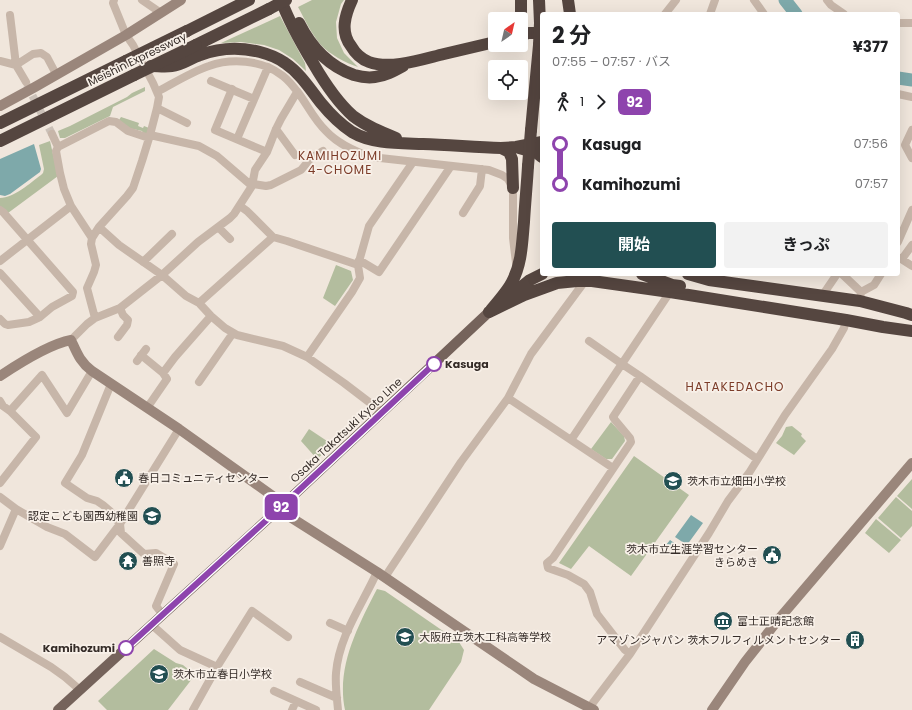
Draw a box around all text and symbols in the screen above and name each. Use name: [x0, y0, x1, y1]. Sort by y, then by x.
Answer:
north arrow: [488, 12, 528, 52]
map controls: [488, 12, 528, 100]
text: 2 分: [552, 20, 591, 51]
street label: Meishin Expressway: [85, 28, 190, 90]
text: ¥377: [853, 36, 888, 57]
text: 07:55 – 07:57 · バス: [552, 52, 671, 71]
button: locate: [488, 60, 528, 100]
icon: walk: [552, 91, 574, 113]
icon: forward: [590, 91, 612, 113]
text: 1: [580, 92, 584, 111]
text: 92: [626, 92, 643, 112]
text: Kasuga: [582, 134, 642, 155]
text: 07:56: [854, 134, 888, 153]
district label: KAMIHOZUMI 4-CHOME: [298, 147, 382, 178]
text: Kamihozumi: [582, 174, 680, 195]
text: 07:57: [855, 174, 888, 193]
button: 開始: [552, 222, 716, 268]
button: きっぷ: [724, 222, 888, 268]
marker: Kasuga: [426, 356, 442, 372]
place label: Kasuga: [445, 356, 489, 372]
street label: Osaka Takatsuki Kyoto Line: [287, 374, 406, 486]
district label: HATAKEDACHO: [686, 378, 784, 395]
public building icon: 春日コミュニティセンター: [113, 467, 135, 489]
place label: 春日コミュニティセンター: [138, 470, 269, 486]
school or university icon: 茨木市立畑田小学校: [662, 470, 684, 492]
place label: 茨木市立畑田小学校: [687, 473, 786, 489]
line badge: 92: [263, 494, 299, 520]
text: 92: [273, 497, 289, 517]
school or university icon: 認定こども園西幼稚園: [141, 505, 163, 527]
place label: 認定こども園西幼稚園: [28, 508, 138, 524]
place label: 茨木市立生涯学習センター きらめき: [626, 541, 758, 570]
public building icon: 茨木市立生涯学習センター きらめき: [761, 544, 783, 566]
temple icon: 善照寺: [117, 550, 139, 572]
place label: 善照寺: [142, 553, 175, 569]
museum icon: 富士正晴記念館: [712, 610, 734, 632]
place label: 富士正晴記念館: [737, 613, 814, 629]
school or university icon: 大阪府立茨木工科高等学校: [394, 626, 416, 648]
place label: 大阪府立茨木工科高等学校: [419, 629, 551, 645]
building icon: アマゾンジャパン 茨木フルフィルメントセンター: [844, 629, 866, 651]
place label: アマゾンジャパン 茨木フルフィルメントセンター: [596, 632, 841, 648]
place label: Kamihozumi: [43, 640, 115, 656]
marker: Kamihozumi: [118, 640, 134, 656]
school or university icon: 茨木市立春日小学校: [148, 663, 170, 685]
place label: 茨木市立春日小学校: [173, 666, 272, 682]

